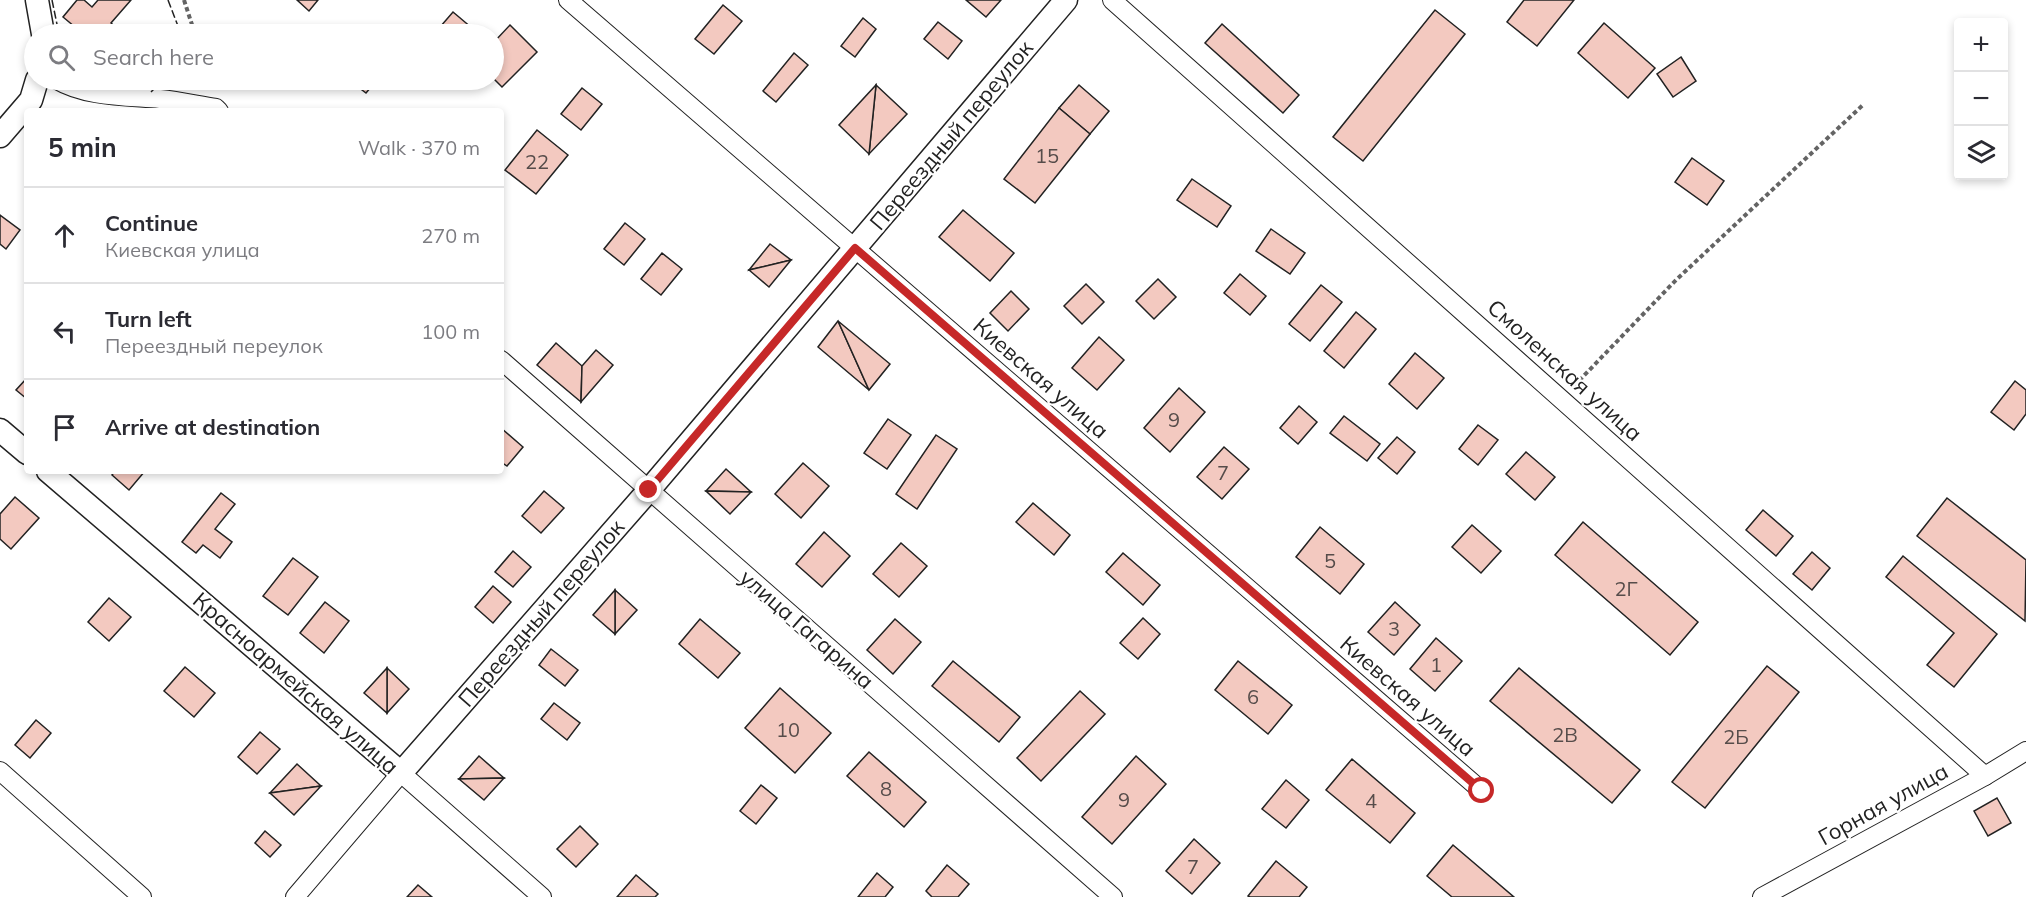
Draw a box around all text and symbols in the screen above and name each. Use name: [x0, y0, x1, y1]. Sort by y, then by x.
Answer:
map controls: [1954, 18, 2008, 180]
button: +: [1954, 18, 2008, 72]
search box: [24, 24, 504, 90]
street label: Переездный переулок: [863, 34, 1039, 236]
icon: search: [45, 41, 78, 74]
text: Search here: [93, 43, 214, 71]
button: −: [1954, 72, 2008, 126]
button: layers: [1954, 126, 2008, 180]
text: 5 min: [48, 131, 117, 164]
text: Walk · 370 m: [358, 135, 480, 160]
house number: 15: [1035, 143, 1059, 168]
house number: 22: [525, 149, 549, 174]
text: Continue: [105, 209, 198, 237]
icon: ahead: [48, 219, 81, 252]
text: 270 m: [421, 223, 480, 248]
text: Киевская улица: [105, 237, 260, 262]
street label: Смоленская улица: [1482, 293, 1648, 447]
text: Turn left: [105, 305, 192, 333]
street label: Киевская улица: [968, 312, 1114, 444]
icon: left: [48, 315, 81, 348]
text: 100 m: [421, 319, 480, 344]
text: Переездный переулок: [105, 333, 323, 358]
house number: 9: [1168, 407, 1180, 432]
icon: arrive: [48, 411, 81, 444]
text: Arrive at destination: [105, 413, 320, 441]
house number: 7: [1217, 460, 1229, 485]
route end: [635, 476, 661, 502]
street label: Переездный переулок: [452, 513, 630, 713]
house number: 5: [1324, 548, 1336, 573]
street label: улица Гагарина: [734, 563, 880, 695]
house number: 2Г: [1614, 576, 1638, 601]
street label: Красноармейская улица: [187, 586, 405, 780]
house number: 3: [1388, 616, 1400, 641]
street label: Киевская улица: [1335, 630, 1481, 762]
house number: 1: [1430, 652, 1442, 677]
house number: 6: [1247, 684, 1259, 709]
house number: 10: [776, 717, 800, 742]
house number: 2В: [1552, 722, 1578, 747]
house number: 2Б: [1723, 724, 1749, 749]
street label: Горная улица: [1813, 757, 1953, 851]
house number: 8: [880, 776, 892, 801]
route start: [1468, 777, 1494, 803]
house number: 9: [1118, 787, 1130, 812]
house number: 4: [1365, 788, 1377, 813]
house number: 7: [1187, 854, 1199, 879]

